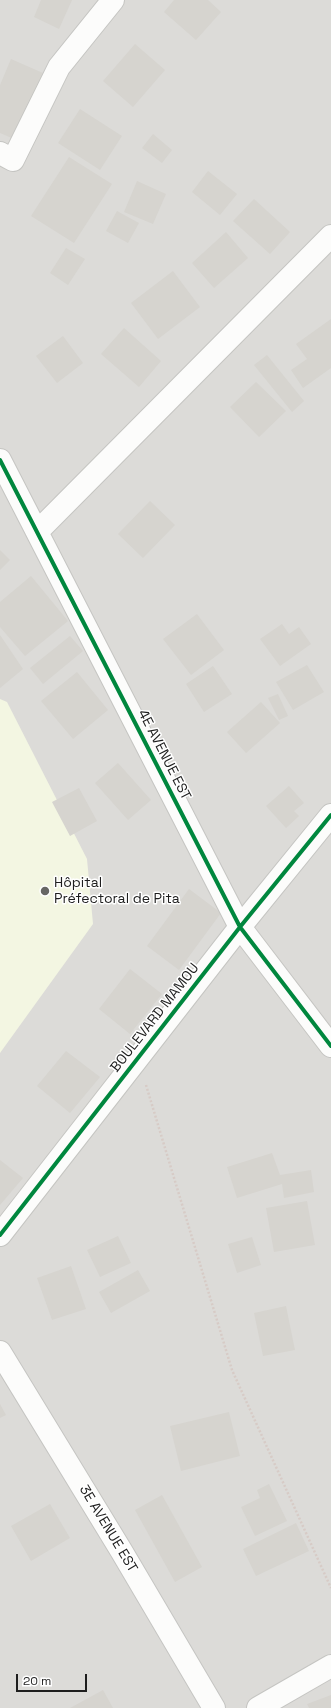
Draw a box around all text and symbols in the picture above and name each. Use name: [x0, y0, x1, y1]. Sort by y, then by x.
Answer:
street label: 4E AVENUE EST: [134, 707, 194, 803]
place label: Hôpital Préfectoral de Pita: [54, 875, 180, 908]
marker: Hôpital Préfectoral de Pita: [39, 885, 51, 897]
street label: BOULEVARD MAMOU: [107, 960, 203, 1076]
street label: 3E AVENUE EST: [75, 1482, 141, 1576]
scale bar: [18, 1666, 89, 1692]
text: 20 m: [23, 1673, 51, 1689]

